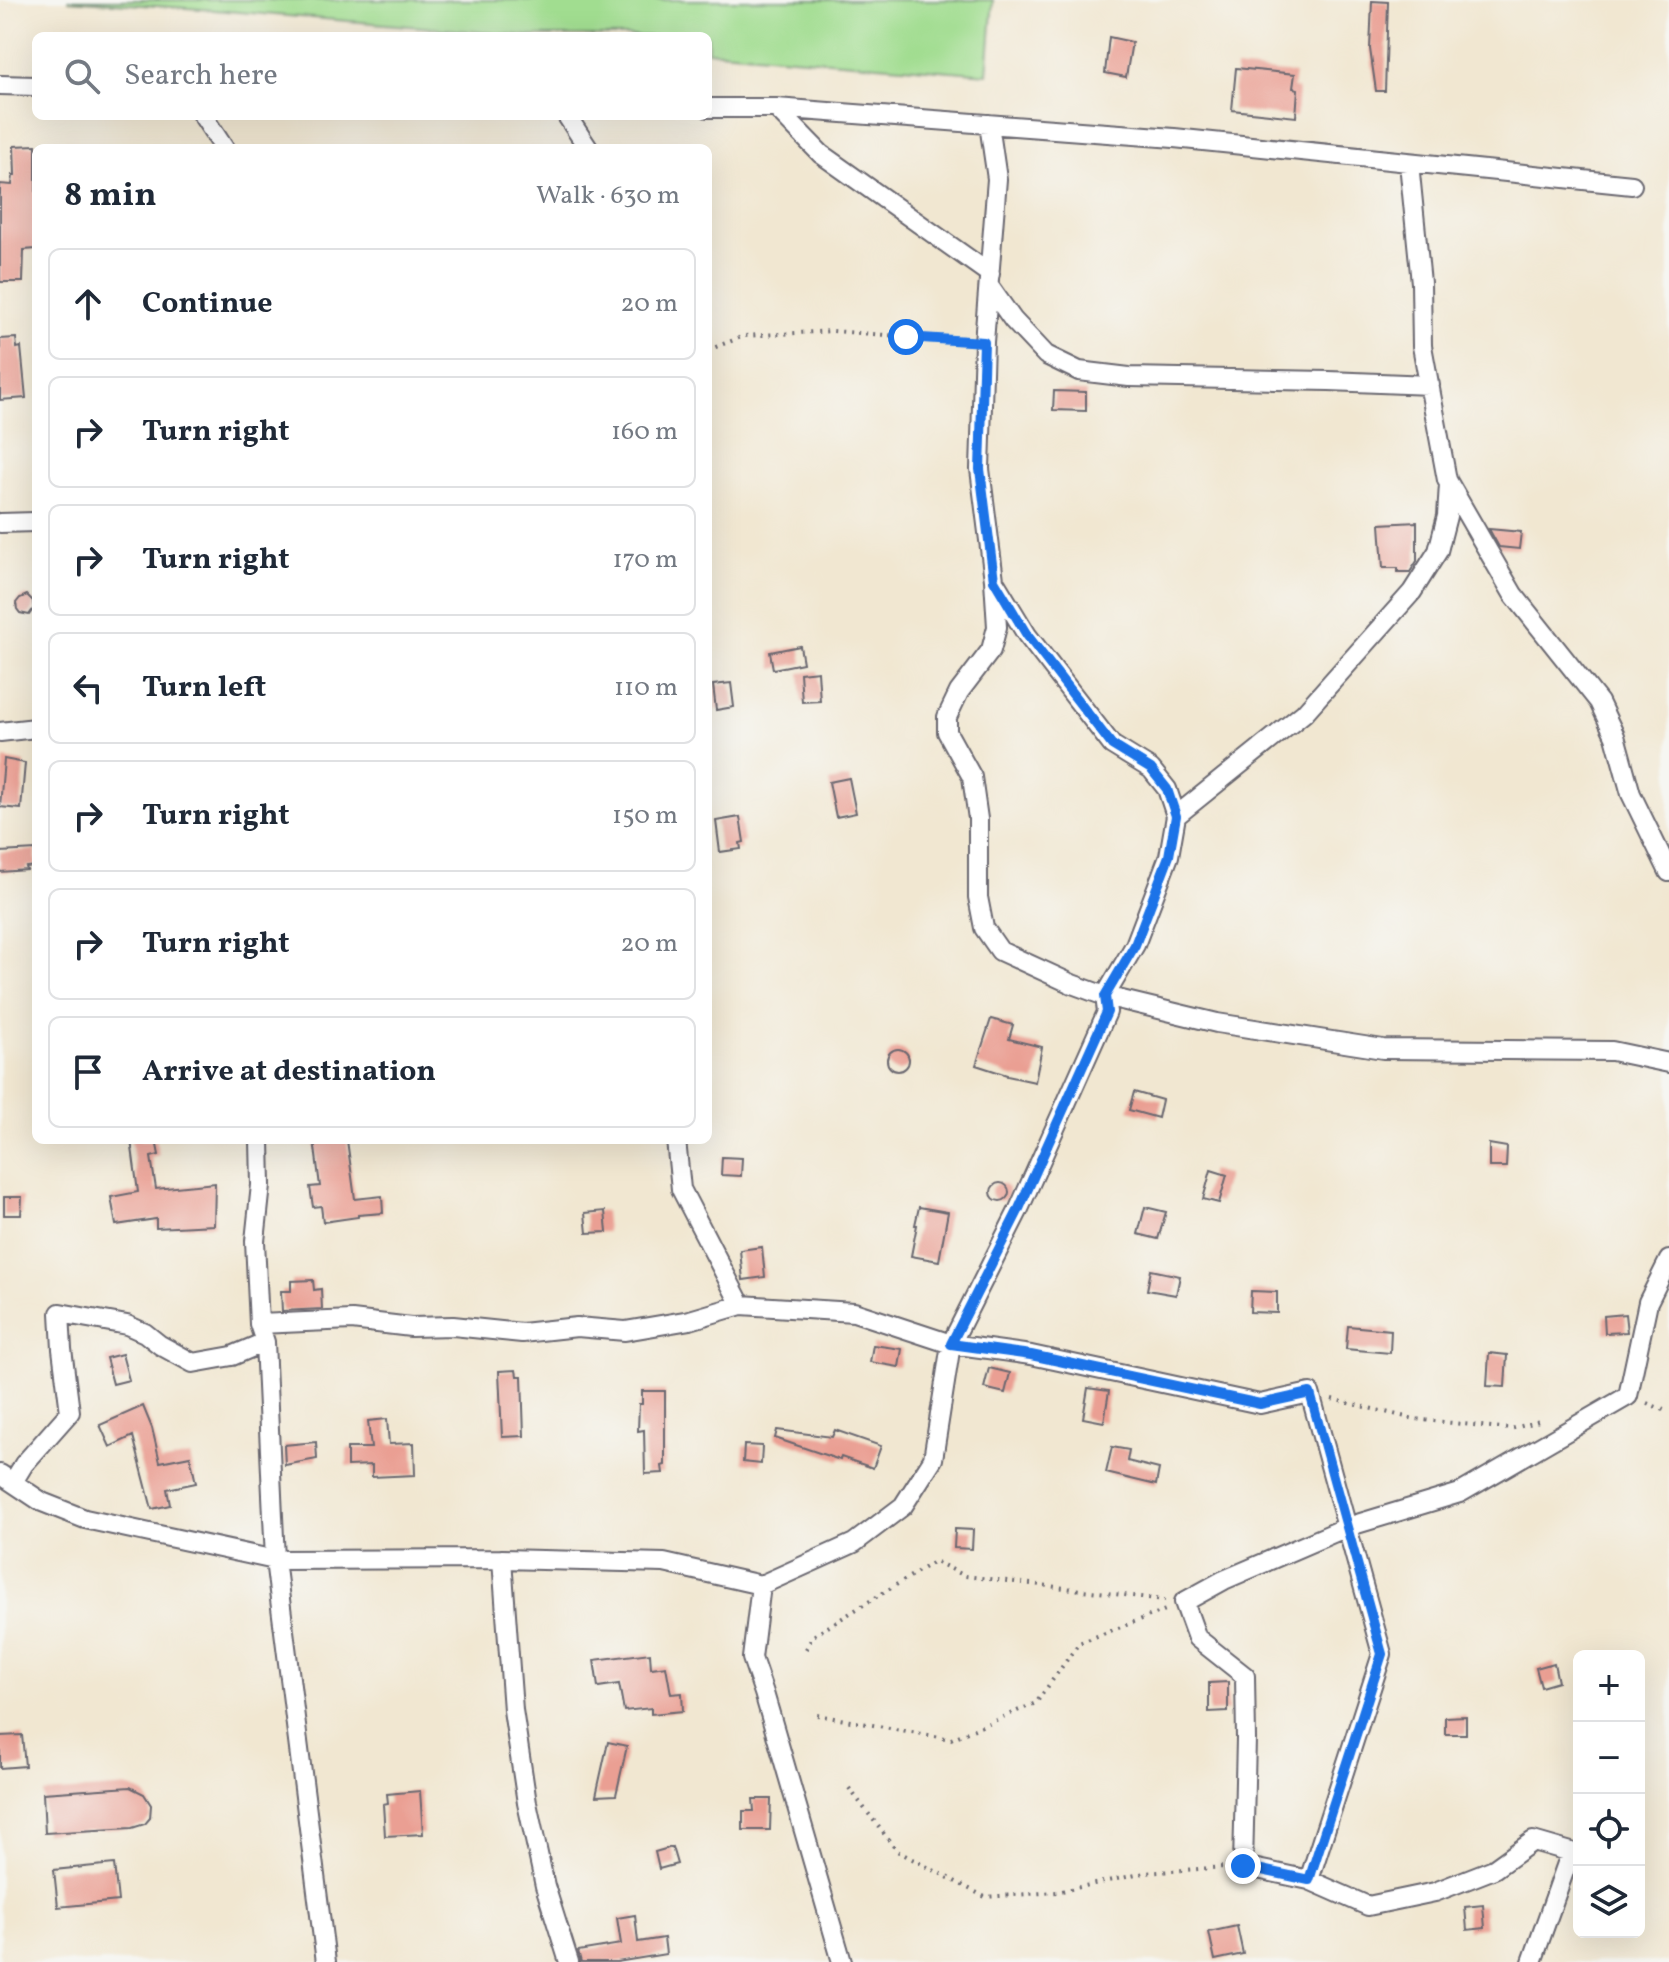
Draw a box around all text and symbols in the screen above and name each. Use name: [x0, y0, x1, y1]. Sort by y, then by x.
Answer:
search box: [32, 32, 712, 120]
icon: search: [60, 54, 104, 98]
text: Search here: [124, 55, 278, 97]
text: 8 min: [64, 173, 157, 220]
text: Walk · 630 m: [536, 178, 680, 214]
icon: ahead: [66, 282, 110, 326]
text: Continue: [142, 283, 273, 325]
text: 20 m: [620, 286, 678, 322]
route start: [888, 319, 924, 355]
icon: right: [66, 410, 110, 454]
text: Turn right: [142, 411, 290, 453]
text: 160 m: [611, 414, 678, 450]
icon: right: [66, 538, 110, 582]
text: Turn right: [142, 539, 290, 581]
text: 170 m: [613, 542, 678, 578]
icon: left: [66, 666, 110, 710]
text: Turn left: [142, 667, 266, 709]
text: 110 m: [614, 670, 678, 706]
icon: right: [66, 794, 110, 838]
text: Turn right: [142, 795, 290, 837]
text: 150 m: [612, 798, 678, 834]
icon: right: [66, 922, 110, 966]
text: Turn right: [142, 923, 290, 965]
text: 20 m: [620, 926, 678, 962]
icon: arrive: [66, 1050, 110, 1094]
text: Arrive at destination: [142, 1051, 436, 1093]
map controls: [1573, 1650, 1645, 1938]
button: +: [1573, 1650, 1645, 1722]
button: −: [1573, 1722, 1645, 1794]
button: locate: [1573, 1794, 1645, 1866]
route end: [1225, 1848, 1261, 1884]
button: layers: [1573, 1866, 1645, 1938]

